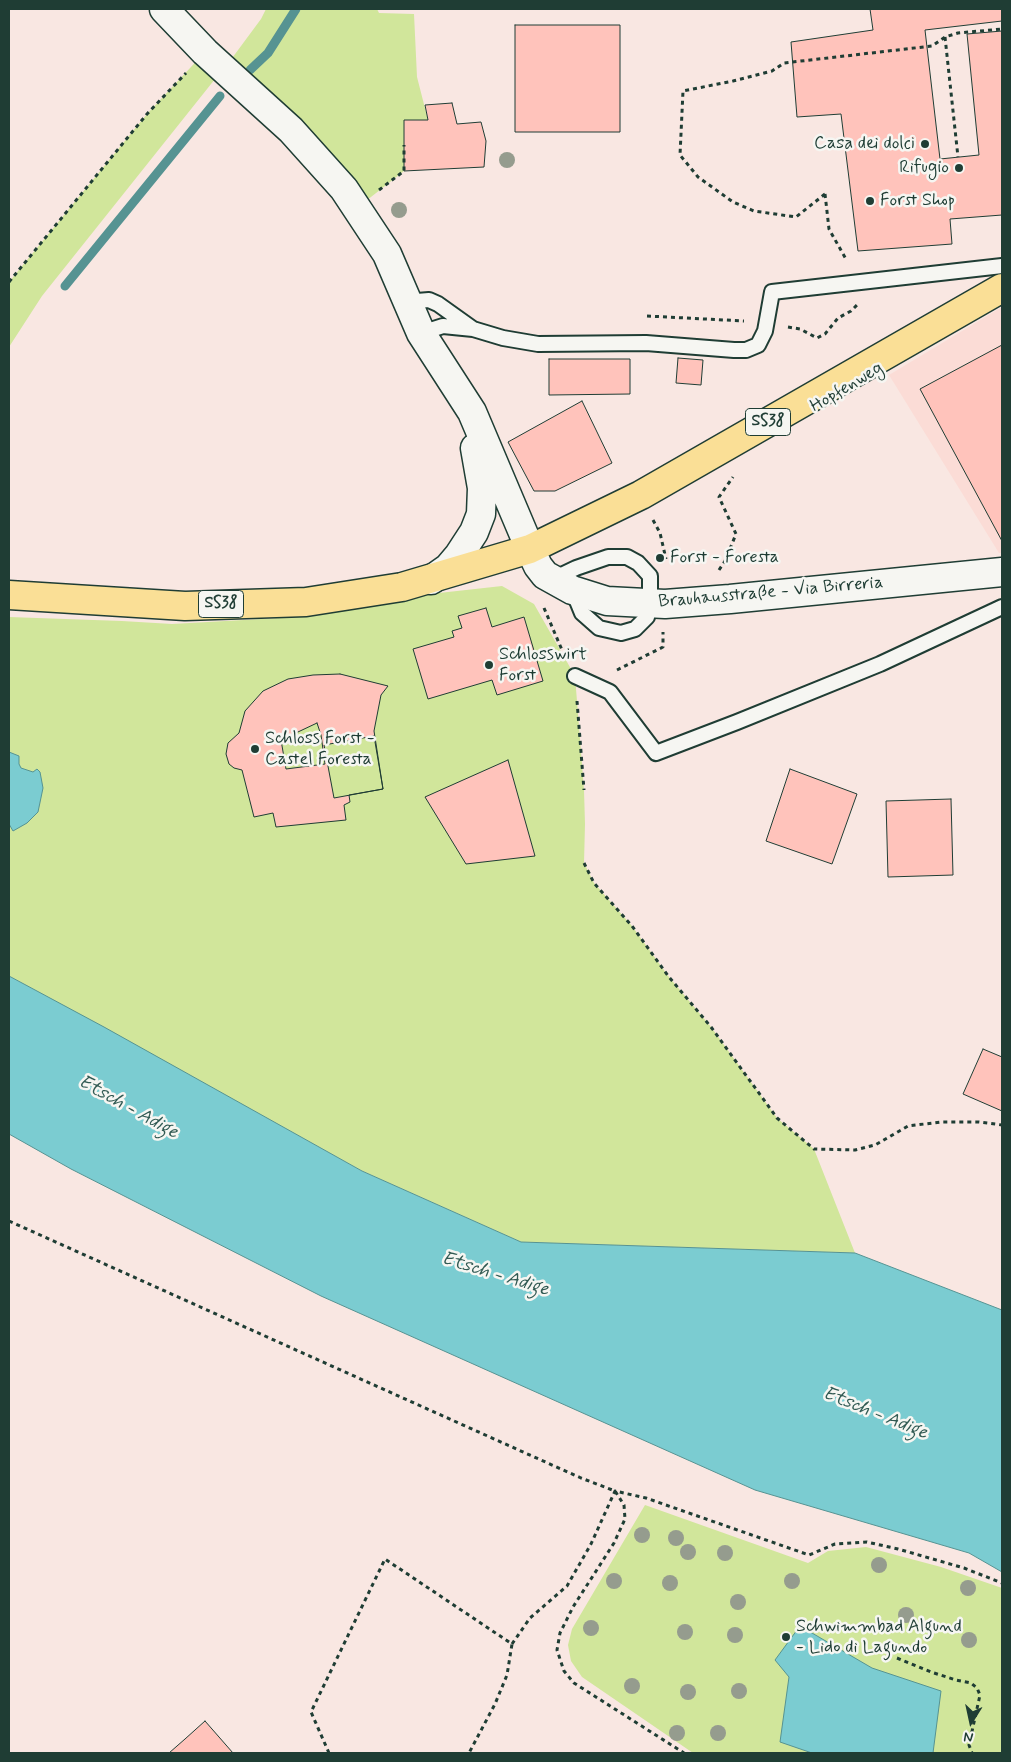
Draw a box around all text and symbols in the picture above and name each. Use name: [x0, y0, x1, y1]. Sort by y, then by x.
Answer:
place label: Casa dei dolci: [814, 133, 915, 155]
marker: Casa dei dolci: [919, 138, 931, 150]
place label: Rifugio: [899, 157, 949, 179]
marker: Rifugio: [953, 162, 965, 174]
place label: Forst Shop: [880, 190, 955, 212]
marker: Forst Shop: [864, 195, 876, 207]
street label: Hopfenweg: [807, 358, 887, 418]
road number: SS38: [746, 408, 790, 436]
place label: Forst - Foresta: [670, 547, 779, 569]
marker: Forst - Foresta: [654, 552, 666, 564]
street label: Brauhausstraße - Via Birreria: [658, 572, 884, 614]
road number: SS38: [198, 590, 244, 618]
place label: Schlosswirt Forst: [499, 644, 587, 686]
marker: Schlosswirt Forst: [483, 659, 495, 671]
place label: Schloss Forst - Castel Foresta: [265, 728, 375, 771]
marker: Schloss Forst - Castel Foresta: [249, 743, 261, 755]
water label: Etsch - Adige: [74, 1071, 182, 1145]
water label: Etsch - Adige: [439, 1248, 551, 1302]
water label: Etsch - Adige: [819, 1383, 931, 1445]
place label: Schwimmbad Algund - Lido di Lagundo: [796, 1616, 962, 1658]
marker: Schwimmbad Algund - Lido di Lagundo: [780, 1631, 792, 1643]
north arrow: [946, 1697, 996, 1747]
text: N: [962, 1727, 975, 1746]

